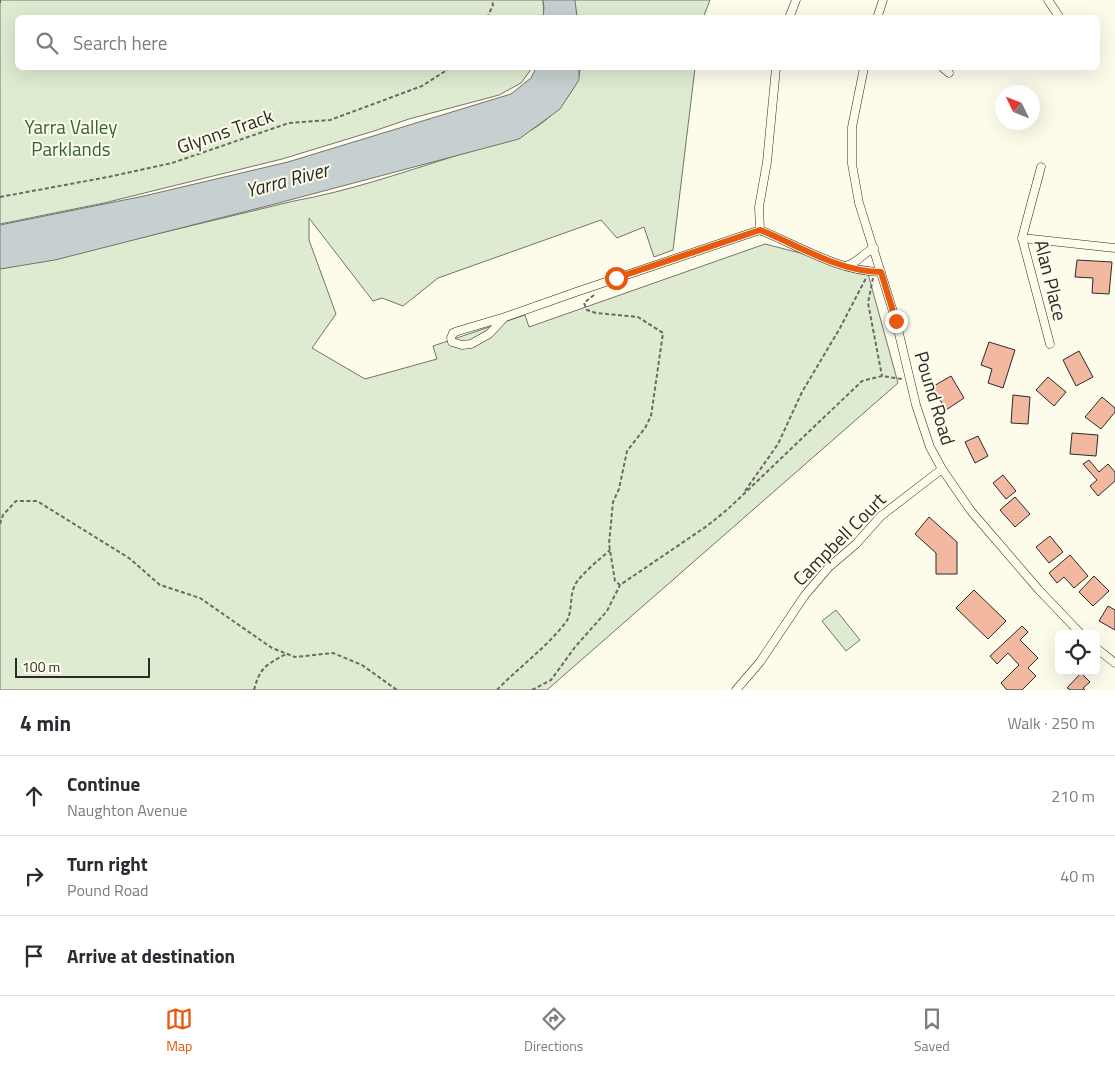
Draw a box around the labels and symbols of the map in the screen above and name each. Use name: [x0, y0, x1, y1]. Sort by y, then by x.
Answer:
north arrow: [995, 85, 1040, 130]
street label: Glynns Track: [173, 100, 277, 161]
park label: Yarra Valley Parklands: [25, 112, 117, 163]
water label: Yarra River: [242, 153, 335, 206]
street label: Alan Place: [1027, 236, 1076, 323]
route start: [605, 267, 628, 290]
route end: [885, 310, 908, 333]
street label: Pound Road: [907, 347, 964, 448]
street label: Campbell Court: [785, 485, 892, 592]
scale bar: [15, 655, 150, 678]

